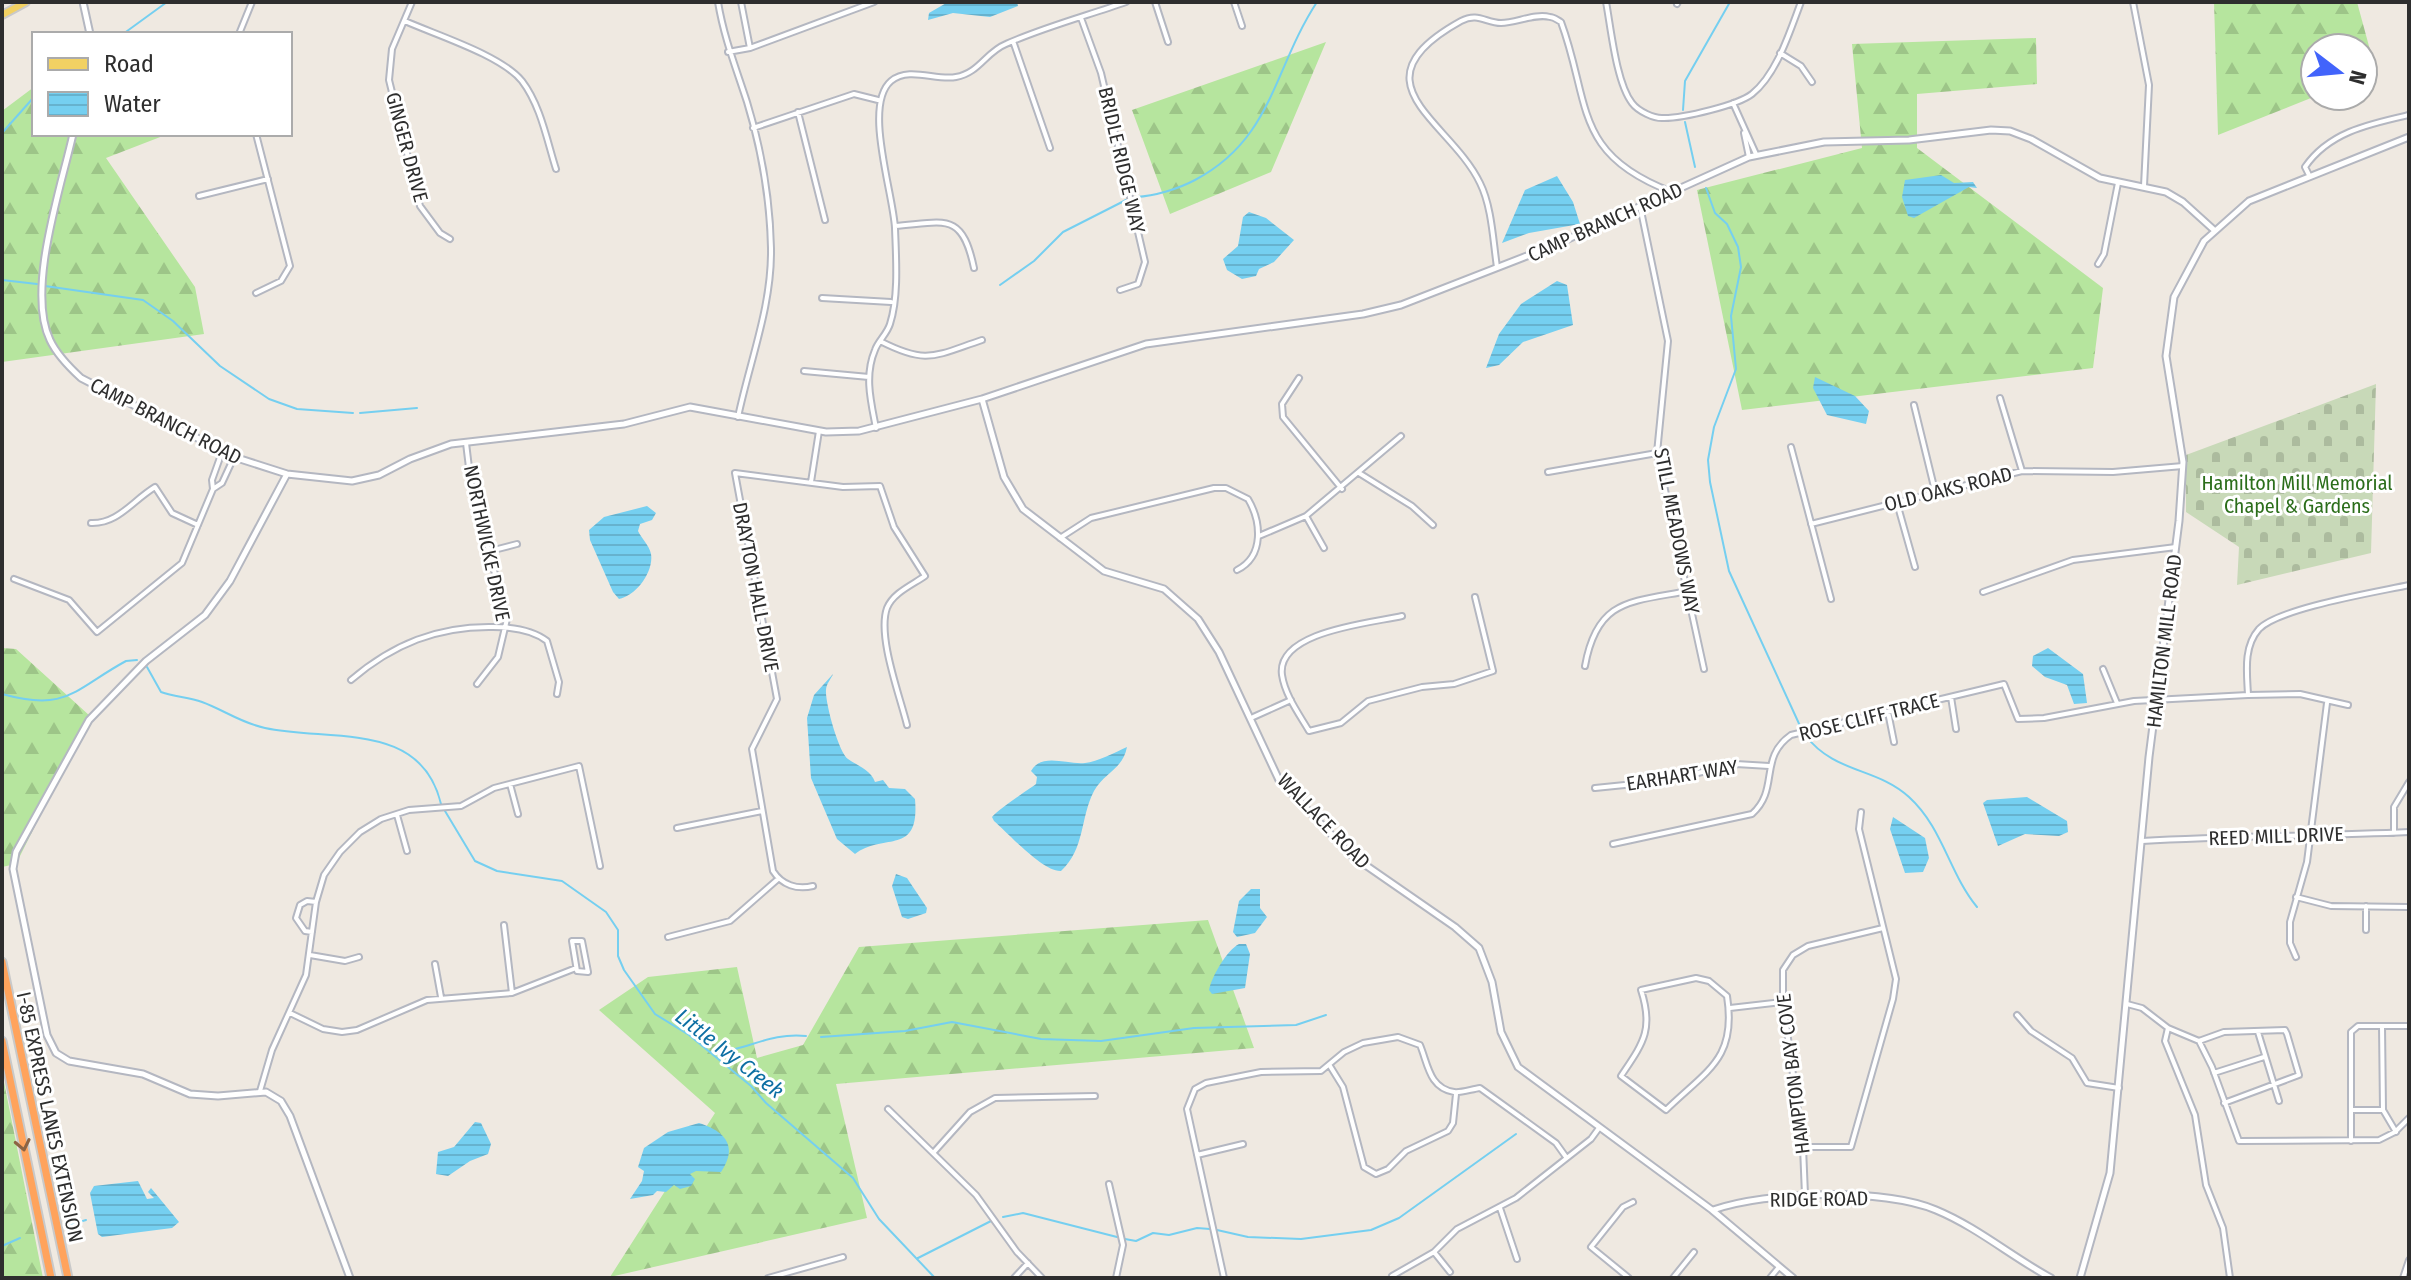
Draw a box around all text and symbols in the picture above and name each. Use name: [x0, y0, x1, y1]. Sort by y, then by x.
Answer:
legend: [32, 32, 292, 136]
north arrow: [2299, 32, 2379, 112]
text: Road: [104, 50, 154, 78]
text: N: [2343, 67, 2373, 87]
street label: BRIDLE RIDGE WAY: [1094, 85, 1151, 236]
text: Water: [104, 90, 161, 118]
street label: GINGER DRIVE: [381, 90, 433, 204]
street label: CAMP BRANCH ROAD: [1524, 177, 1686, 267]
street label: CAMP BRANCH ROAD: [86, 372, 246, 470]
street label: STILL MEADOWS WAY: [1649, 446, 1705, 616]
street label: OLD OAKS ROAD: [1882, 462, 2014, 516]
street label: NORTHWICKE DRIVE: [459, 463, 515, 623]
park label: Hamilton Mill Memorial Chapel & Gardens: [2201, 471, 2393, 518]
street label: DRAYTON HALL DRIVE: [728, 500, 784, 674]
street label: HAMILTON MILL ROAD: [2141, 553, 2187, 729]
street label: ROSE CLIFF TRACE: [1796, 688, 1942, 746]
street label: EARHART WAY: [1625, 754, 1739, 796]
street label: WALLACE ROAD: [1273, 768, 1375, 874]
street label: REED MILL DRIVE: [2208, 822, 2344, 850]
street label: I-85 EXPRESS LANES EXTENSION: [12, 990, 88, 1244]
street label: HAMPTON BAY COVE: [1771, 992, 1815, 1156]
water label: Little Ivy Creek: [670, 1003, 789, 1104]
one-way arrow: [14, 1138, 31, 1151]
street label: RIDGE ROAD: [1770, 1186, 1868, 1212]

